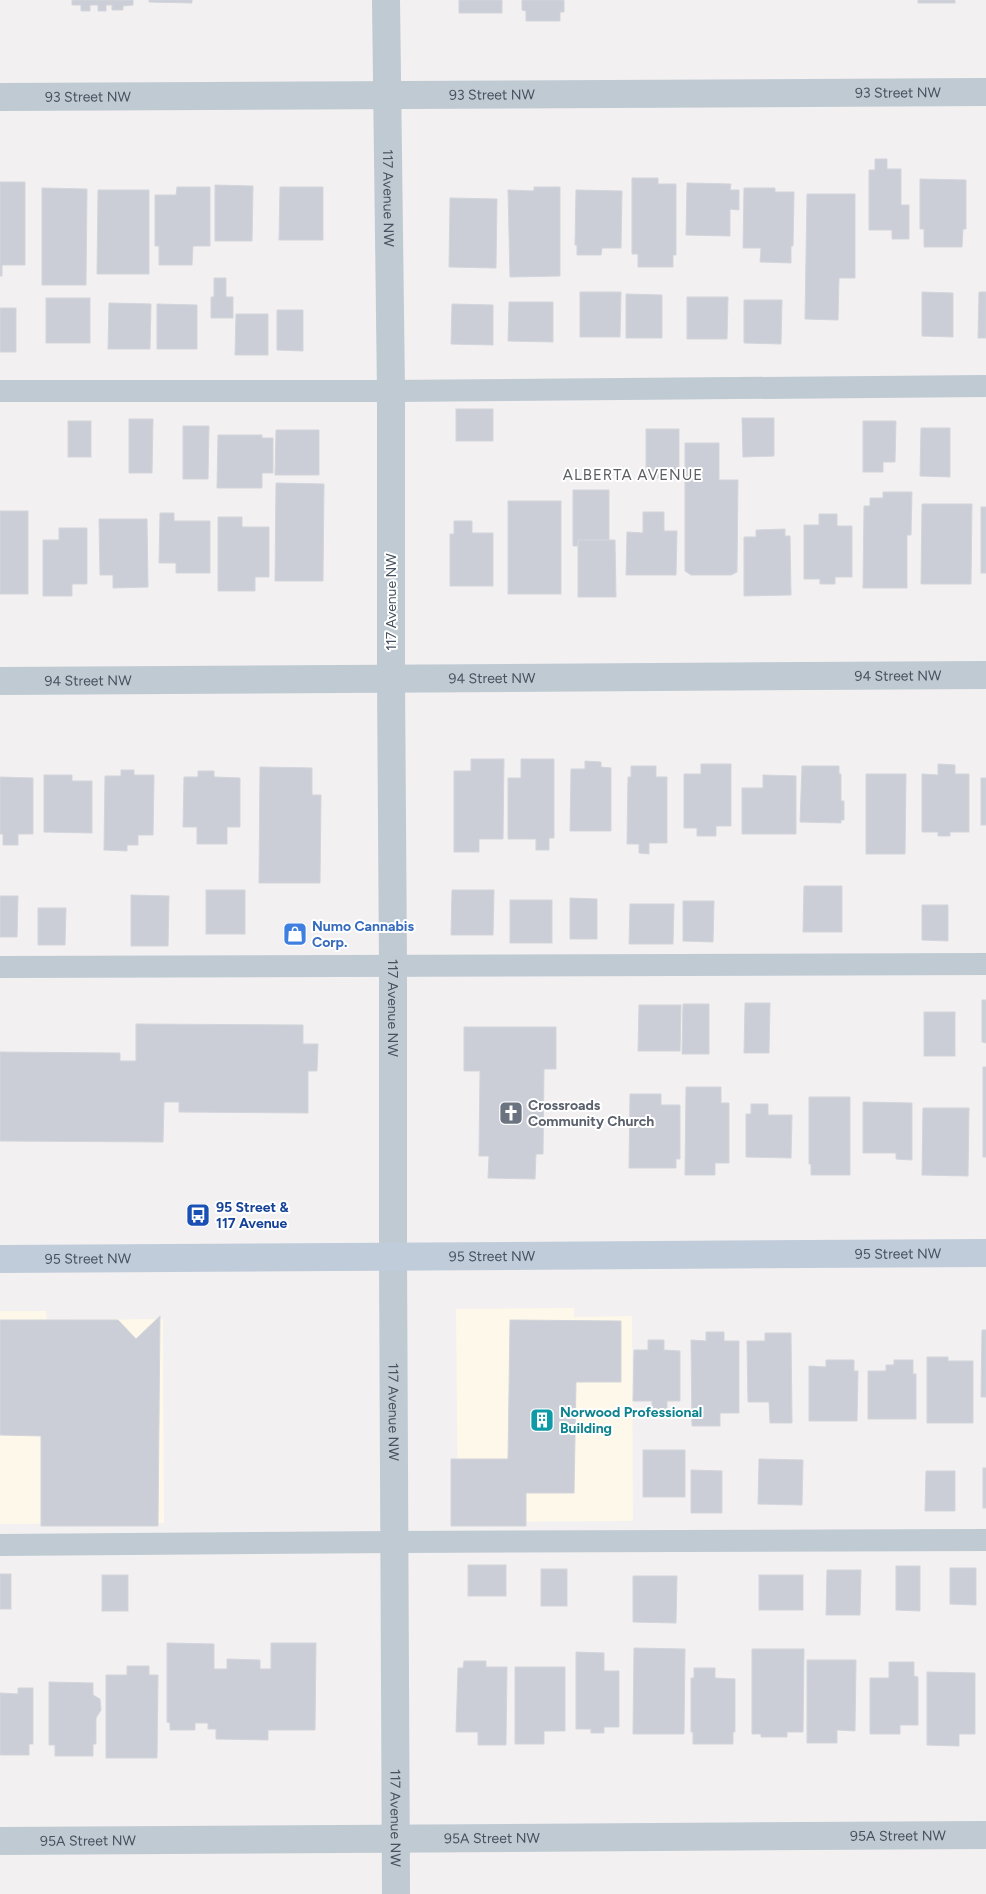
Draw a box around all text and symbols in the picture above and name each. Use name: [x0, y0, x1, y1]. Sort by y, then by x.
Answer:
street label: 93 Street NW: [855, 84, 942, 102]
street label: 93 Street NW: [449, 86, 536, 104]
street label: 93 Street NW: [45, 88, 132, 106]
street label: 117 Avenue NW: [379, 149, 397, 248]
district label: ALBERTA AVENUE: [563, 466, 703, 484]
street label: 117 Avenue NW: [383, 553, 400, 651]
street label: 94 Street NW: [854, 667, 942, 685]
street label: 94 Street NW: [448, 670, 536, 687]
street label: 94 Street NW: [44, 672, 132, 690]
place label: Numo Cannabis Corp.: [312, 918, 414, 951]
shop icon: Numo Cannabis Corp.: [282, 921, 308, 947]
street label: 117 Avenue NW: [384, 959, 401, 1057]
place label: Crossroads Community Church: [528, 1097, 654, 1130]
church icon: Crossroads Community Church: [498, 1100, 524, 1126]
place label: 95 Street & 117 Avenue: [216, 1199, 289, 1232]
bus stop icon: 95 Street & 117 Avenue: [185, 1202, 211, 1228]
street label: 95 Street NW: [855, 1245, 942, 1263]
street label: 95 Street NW: [449, 1248, 536, 1265]
street label: 95 Street NW: [45, 1250, 132, 1268]
street label: 117 Avenue NW: [384, 1363, 402, 1461]
place label: Norwood Professional Building: [560, 1404, 702, 1437]
building icon: Norwood Professional Building: [529, 1407, 555, 1433]
street label: 117 Avenue NW: [386, 1769, 404, 1867]
street label: 95A Street NW: [850, 1827, 947, 1845]
street label: 95A Street NW: [444, 1830, 541, 1847]
street label: 95A Street NW: [40, 1832, 137, 1850]

